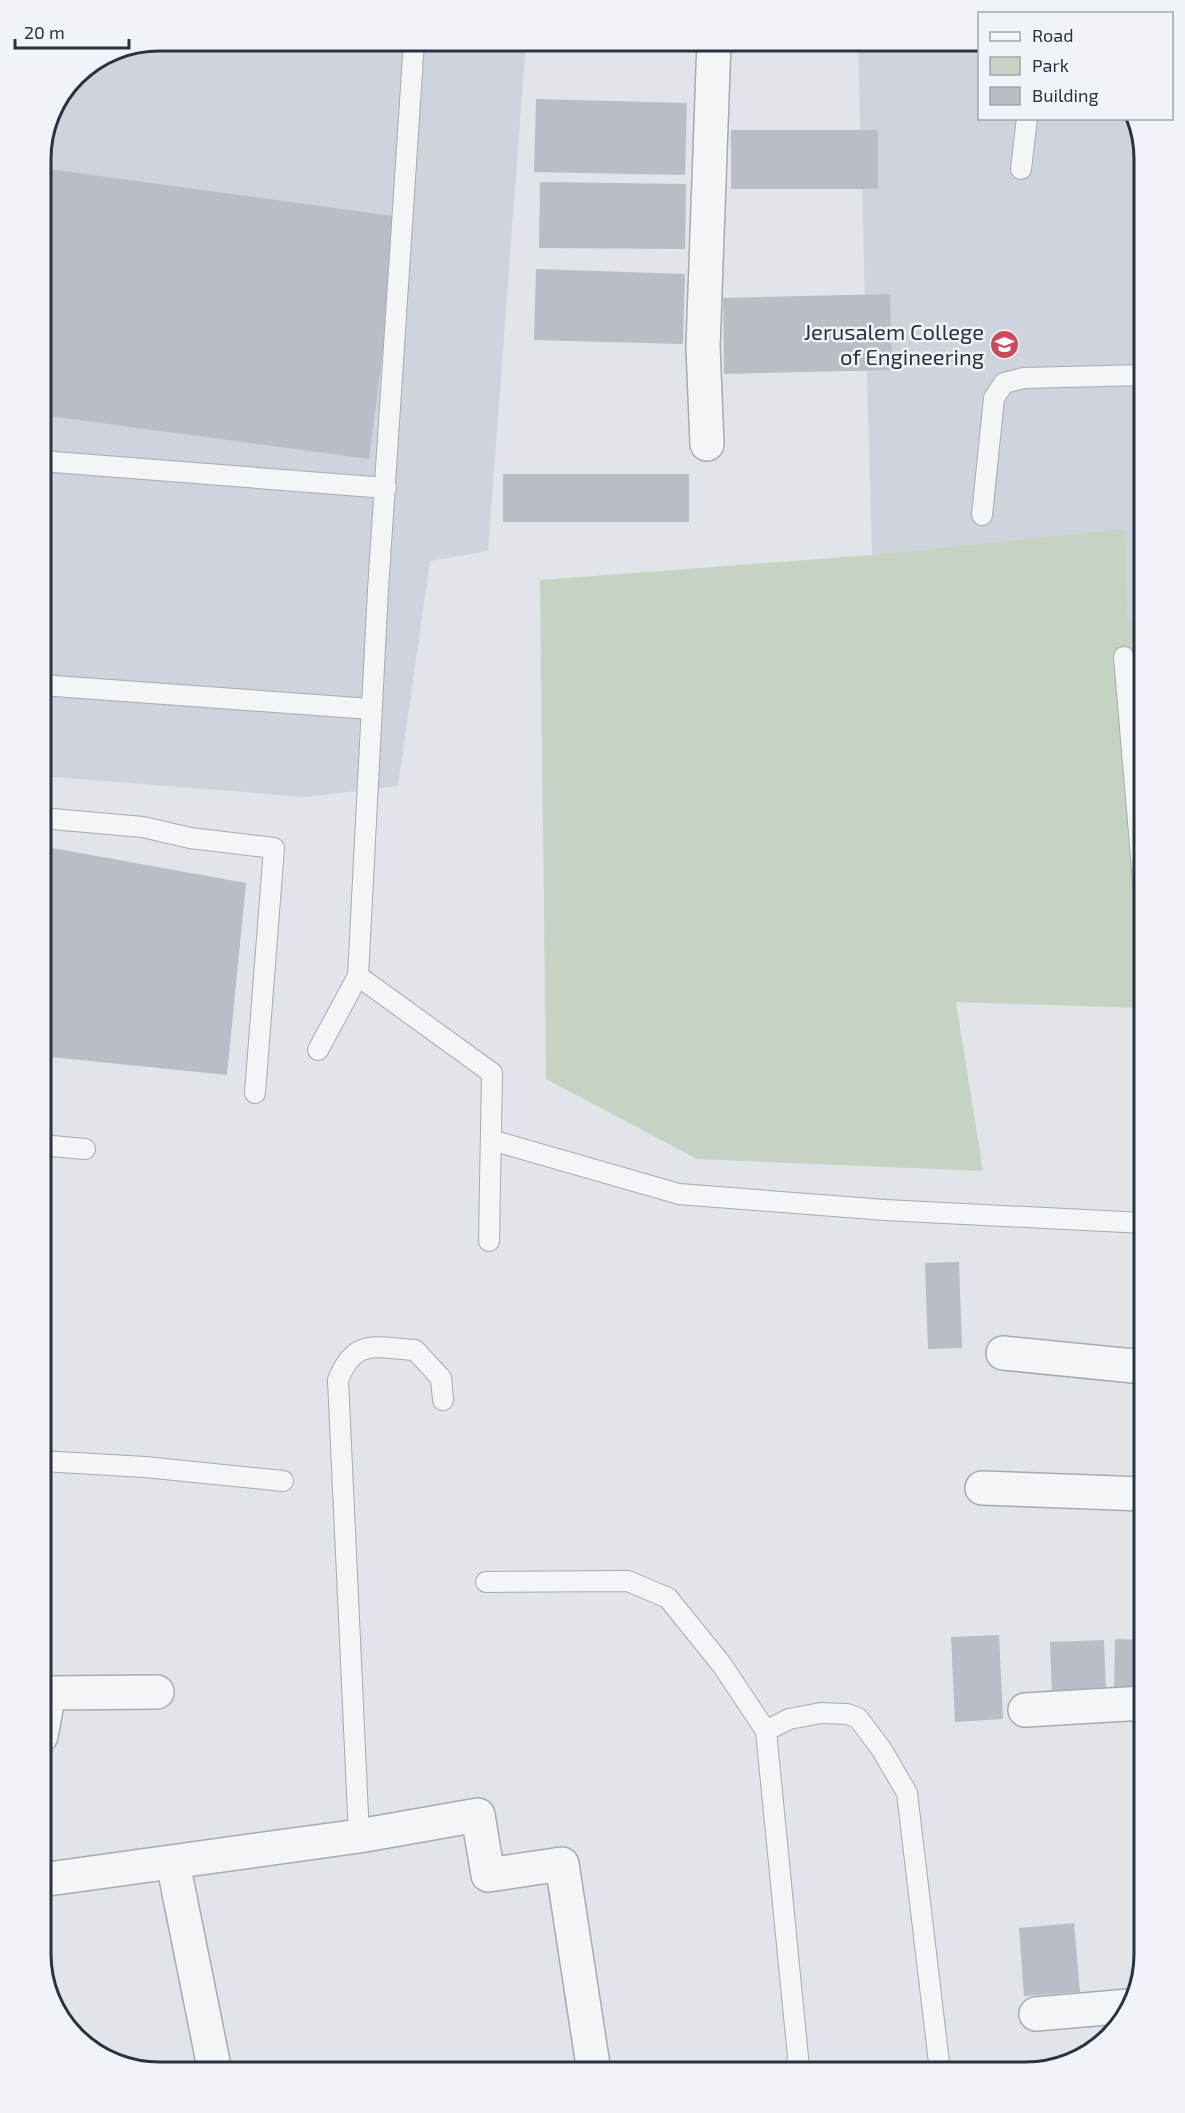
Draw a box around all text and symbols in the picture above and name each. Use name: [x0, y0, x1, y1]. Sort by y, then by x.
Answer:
scale bar: [15, 12, 129, 50]
legend: [978, 12, 1173, 120]
text: 20 m: [24, 21, 65, 43]
text: Road: [1032, 24, 1073, 46]
text: Park: [1032, 54, 1069, 76]
text: Building: [1032, 84, 1099, 106]
place label: Jerusalem College of Engineering: [804, 318, 984, 369]
school or university icon: Jerusalem College of Engineering: [989, 328, 1021, 360]

